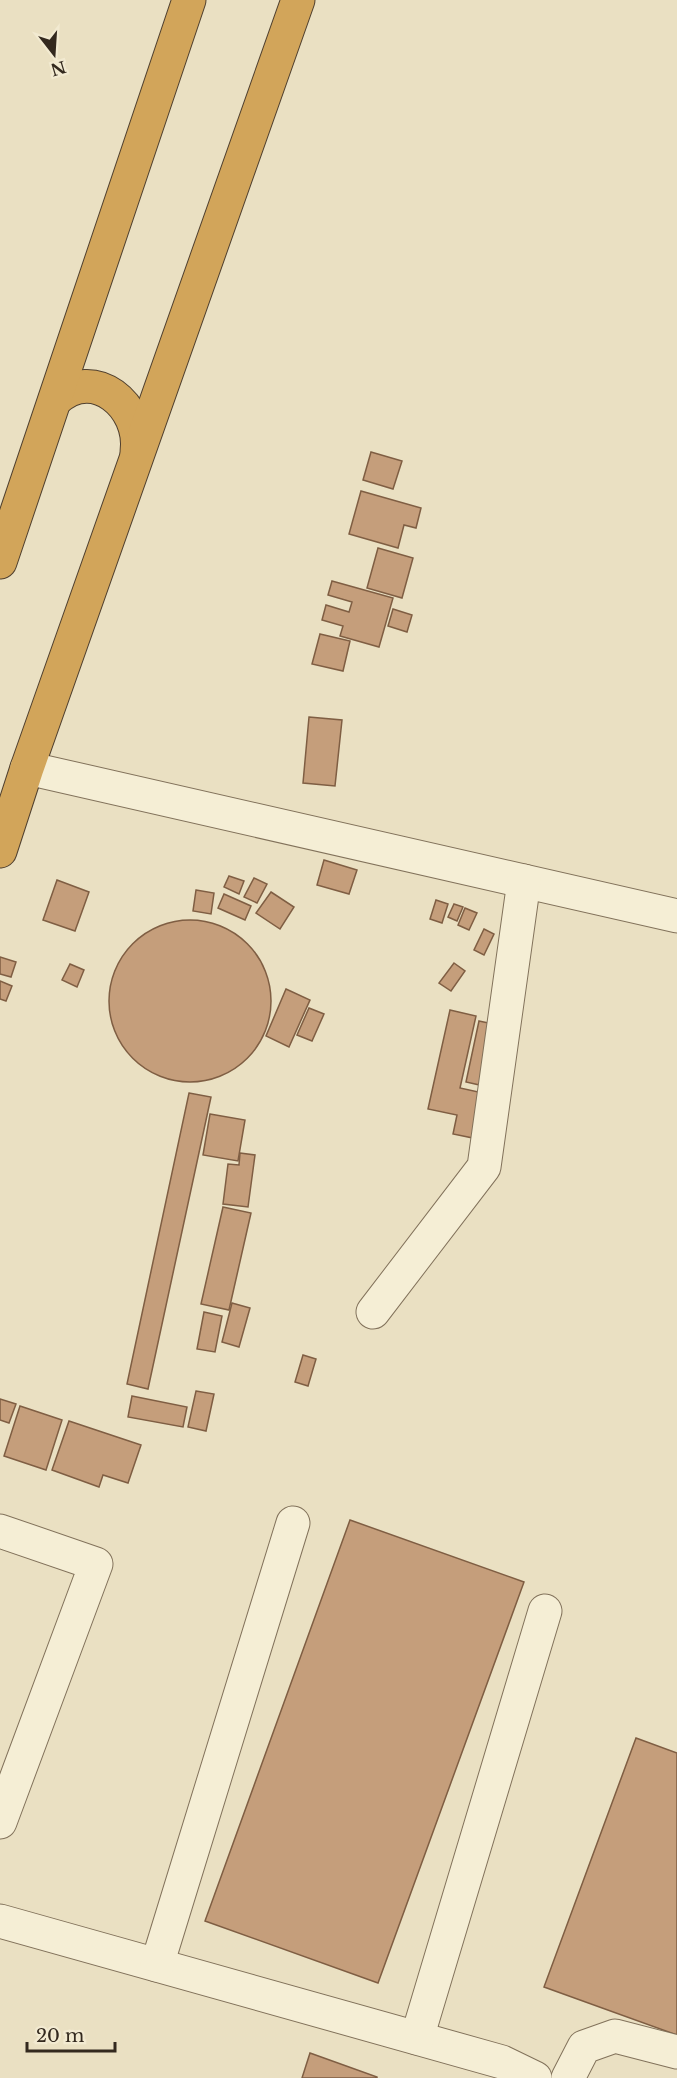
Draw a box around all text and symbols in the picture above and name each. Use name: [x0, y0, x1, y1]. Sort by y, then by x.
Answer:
north arrow: [24, 24, 84, 84]
text: N: [48, 57, 69, 80]
scale bar: [27, 2015, 116, 2053]
text: 20 m: [36, 2025, 84, 2047]

